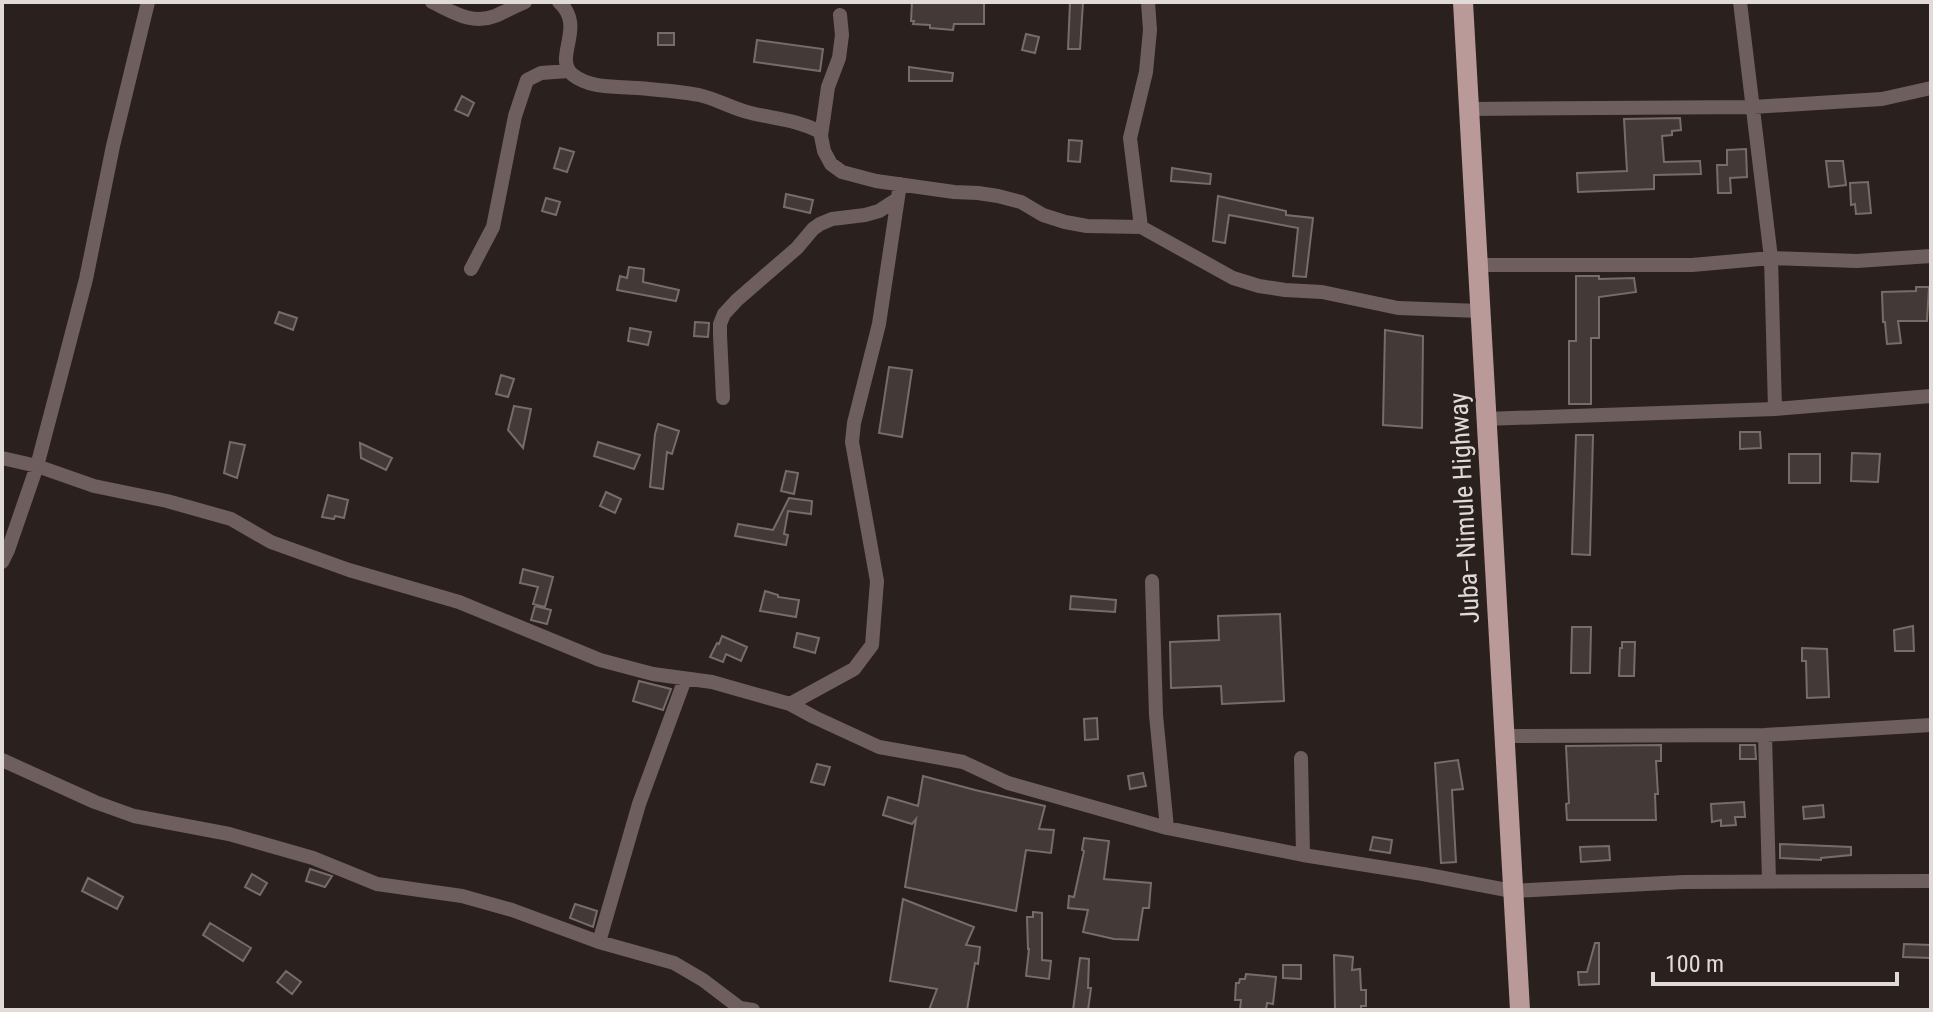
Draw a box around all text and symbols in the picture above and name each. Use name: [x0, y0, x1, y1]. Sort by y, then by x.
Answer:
street label: Juba–Nimule Highway: [1443, 392, 1485, 624]
scale bar: [1653, 936, 1897, 986]
text: 100 m: [1665, 950, 1724, 978]

